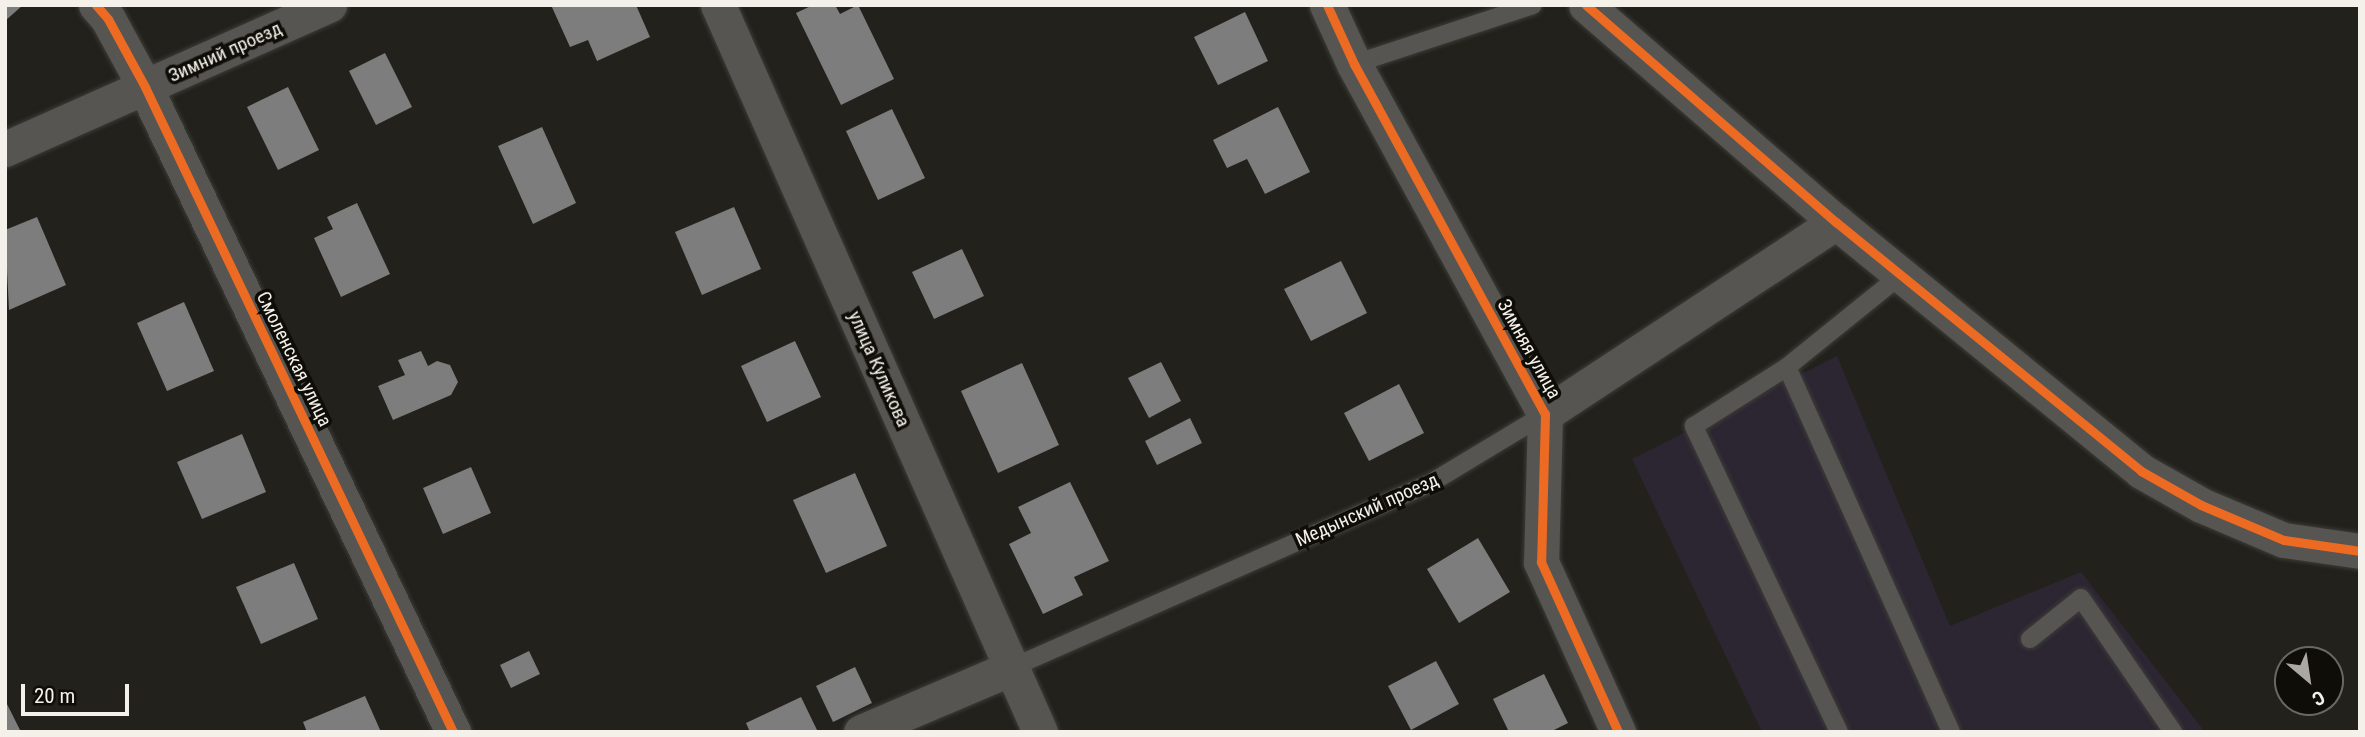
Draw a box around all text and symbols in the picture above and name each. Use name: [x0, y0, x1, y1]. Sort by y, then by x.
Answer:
street label: Зимний проезд: [165, 17, 285, 87]
street label: Смоленская улица: [251, 288, 337, 430]
street label: Зимняя улица: [1492, 295, 1566, 403]
street label: улица Куликова: [843, 307, 915, 431]
street label: Медынский проезд: [1292, 468, 1442, 552]
north arrow: [2274, 646, 2344, 716]
scale bar: [24, 670, 133, 714]
text: 20 m: [34, 684, 75, 708]
text: С: [2308, 685, 2329, 711]

